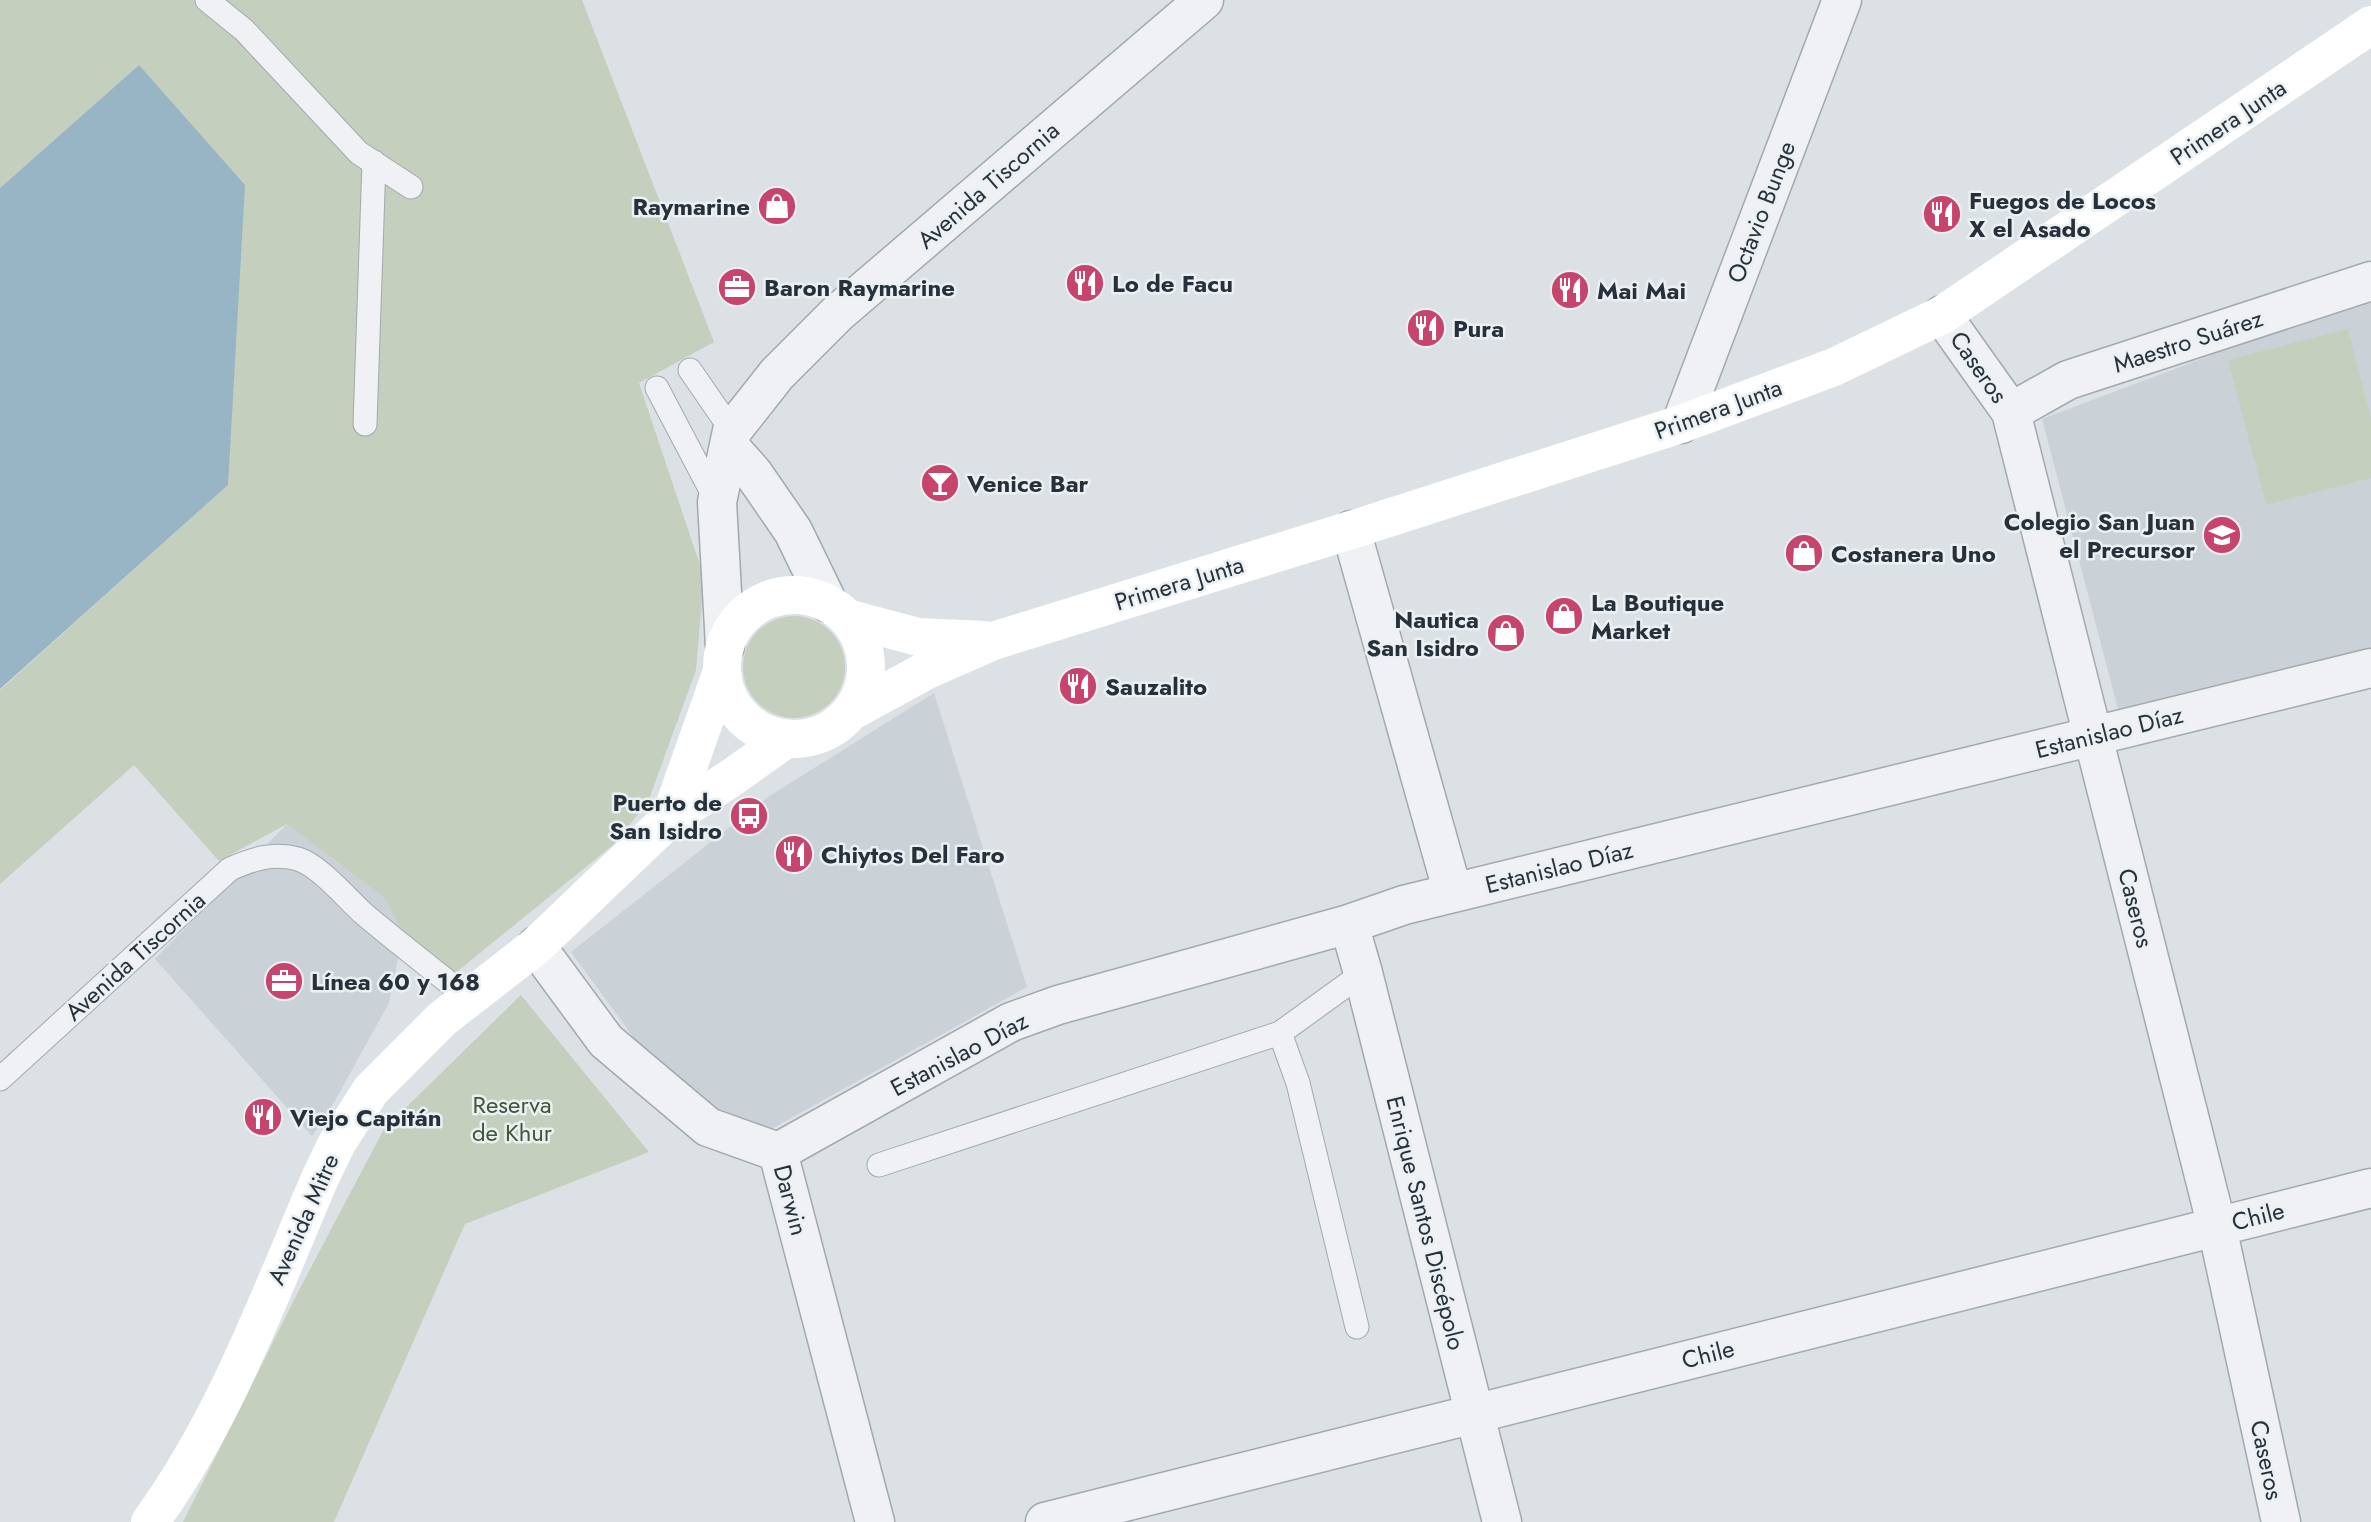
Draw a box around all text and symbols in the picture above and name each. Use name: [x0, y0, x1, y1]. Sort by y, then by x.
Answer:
street label: Primera Junta: [2163, 70, 2293, 174]
street label: Avenida Tiscornia: [909, 113, 1067, 257]
street label: Octavio Bunge: [1718, 136, 1804, 288]
place label: Fuegos de Locos X el Asado: [1969, 183, 2156, 246]
shop icon: Raymarine: [756, 185, 798, 227]
place label: Raymarine: [632, 189, 750, 224]
restaurant icon: Fuegos de Locos X el Asado: [1921, 193, 1963, 235]
restaurant icon: Lo de Facu: [1064, 262, 1106, 304]
office icon: Baron Raymarine: [716, 266, 758, 308]
place label: Lo de Facu: [1112, 266, 1233, 301]
restaurant icon: Mai Mai: [1549, 269, 1591, 311]
place label: Baron Raymarine: [764, 270, 955, 305]
place label: Mai Mai: [1597, 273, 1686, 308]
street label: Maestro Suárez: [2109, 300, 2267, 382]
restaurant icon: Pura: [1405, 307, 1447, 349]
place label: Pura: [1453, 311, 1504, 346]
street label: Caseros: [1942, 324, 2016, 410]
street label: Primera Junta: [1649, 370, 1787, 448]
bar icon: Venice Bar: [919, 462, 961, 504]
place label: Venice Bar: [966, 466, 1089, 501]
place label: Colegio San Juan el Precursor: [2004, 504, 2195, 567]
school or university icon: Colegio San Juan el Precursor: [2201, 514, 2243, 556]
shop icon: Costanera Uno: [1783, 532, 1825, 574]
place label: Costanera Uno: [1831, 536, 1996, 571]
street label: Primera Junta: [1110, 547, 1248, 619]
place label: La Boutique Market: [1591, 585, 1724, 648]
shop icon: La Boutique Market: [1543, 595, 1585, 637]
place label: Nautica San Isidro: [1366, 602, 1479, 665]
shop icon: Nautica San Isidro: [1485, 612, 1527, 654]
restaurant icon: Sauzalito: [1057, 665, 1099, 707]
place label: Sauzalito: [1105, 669, 1207, 704]
street label: Estanislao Díaz: [2031, 697, 2187, 767]
place label: Puerto de San Isidro: [609, 785, 722, 848]
bus stop icon: Puerto de San Isidro: [728, 795, 770, 837]
street label: Estanislao Díaz: [1481, 832, 1637, 902]
restaurant icon: Chiytos Del Faro: [773, 833, 815, 875]
place label: Chiytos Del Faro: [821, 837, 1005, 872]
street label: Caseros: [2109, 865, 2163, 951]
street label: Avenida Tiscornia: [57, 883, 213, 1029]
office icon: Línea 60 y 168: [263, 960, 305, 1002]
place label: Línea 60 y 168: [311, 964, 480, 999]
street label: Estanislao Díaz: [884, 1003, 1034, 1105]
park label: Reserva de Khur: [472, 1087, 553, 1150]
street label: Enrique Santos Discépolo: [1377, 1092, 1475, 1354]
restaurant icon: Viejo Capitán: [242, 1096, 284, 1138]
place label: Viejo Capitán: [289, 1100, 442, 1135]
street label: Avenida Mitre: [259, 1148, 347, 1290]
street label: Darwin: [765, 1161, 817, 1239]
street label: Chile: [2228, 1193, 2288, 1239]
street label: Chile: [1678, 1331, 1738, 1377]
street label: Caseros: [2241, 1417, 2293, 1503]

